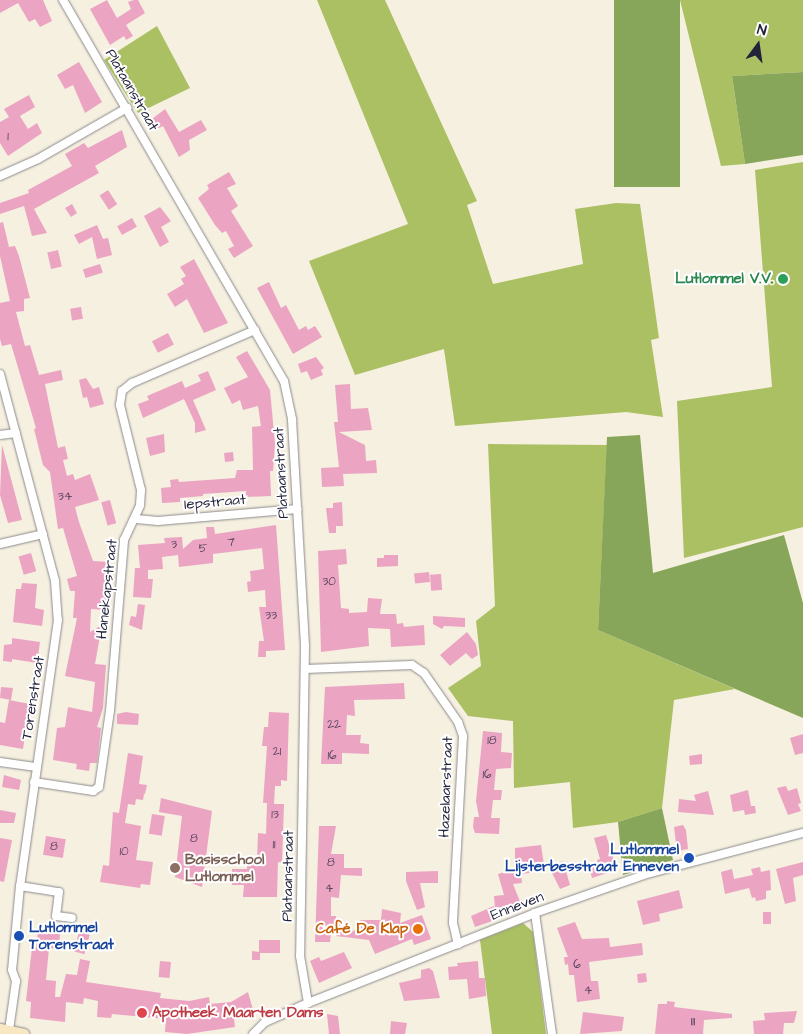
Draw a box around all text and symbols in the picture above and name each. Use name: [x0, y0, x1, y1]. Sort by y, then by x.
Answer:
north arrow: [733, 20, 783, 70]
text: N: [755, 20, 768, 41]
street label: Plataanstraat: [101, 46, 163, 134]
house number: 1: [7, 130, 9, 144]
place label: Lutlommel V.V.: [675, 270, 773, 288]
marker: Lutlommel V.V.: [777, 273, 789, 285]
street label: Plataanstraat: [270, 427, 292, 519]
house number: 34: [58, 490, 72, 504]
street label: Iepstraat: [183, 490, 247, 514]
house number: 7: [227, 536, 235, 550]
street label: Hanekapstraat: [93, 538, 121, 640]
house number: 3: [171, 538, 177, 552]
house number: 5: [199, 542, 207, 556]
house number: 30: [322, 575, 336, 589]
house number: 33: [265, 609, 277, 623]
street label: Torenstraat: [17, 655, 49, 741]
house number: 22: [327, 718, 341, 732]
house number: 18: [487, 734, 497, 748]
street label: Hazelaarstraat: [435, 736, 457, 838]
house number: 21: [273, 745, 281, 759]
house number: 16: [327, 749, 337, 763]
house number: 16: [482, 768, 492, 782]
house number: 13: [271, 808, 279, 822]
street label: Plataanstraat: [278, 830, 298, 922]
house number: 8: [190, 832, 198, 846]
house number: 11: [272, 838, 276, 852]
house number: 8: [50, 840, 58, 854]
place label: Lutlommel Lijsterbesstraat Enneven: [505, 840, 679, 875]
house number: 10: [119, 845, 129, 859]
place label: Basisschool Lutlommel: [185, 850, 264, 885]
marker: Lutlommel Lijsterbesstraat Enneven: [683, 852, 695, 864]
house number: 8: [327, 856, 335, 870]
marker: Basisschool Lutlommel: [169, 862, 181, 874]
house number: 4: [325, 882, 333, 896]
street label: Enneven: [488, 888, 546, 924]
place label: Lutlommel Torenstraat: [29, 918, 114, 953]
place label: Café De Klap: [315, 920, 408, 938]
marker: Café De Klap: [412, 923, 424, 935]
marker: Lutlommel Torenstraat: [13, 930, 25, 942]
house number: 6: [573, 958, 581, 972]
house number: 4: [584, 984, 592, 998]
place label: Apotheek Maarten Dams: [152, 1004, 324, 1022]
marker: Apotheek Maarten Dams: [136, 1007, 148, 1019]
house number: 111: [691, 1015, 695, 1029]

